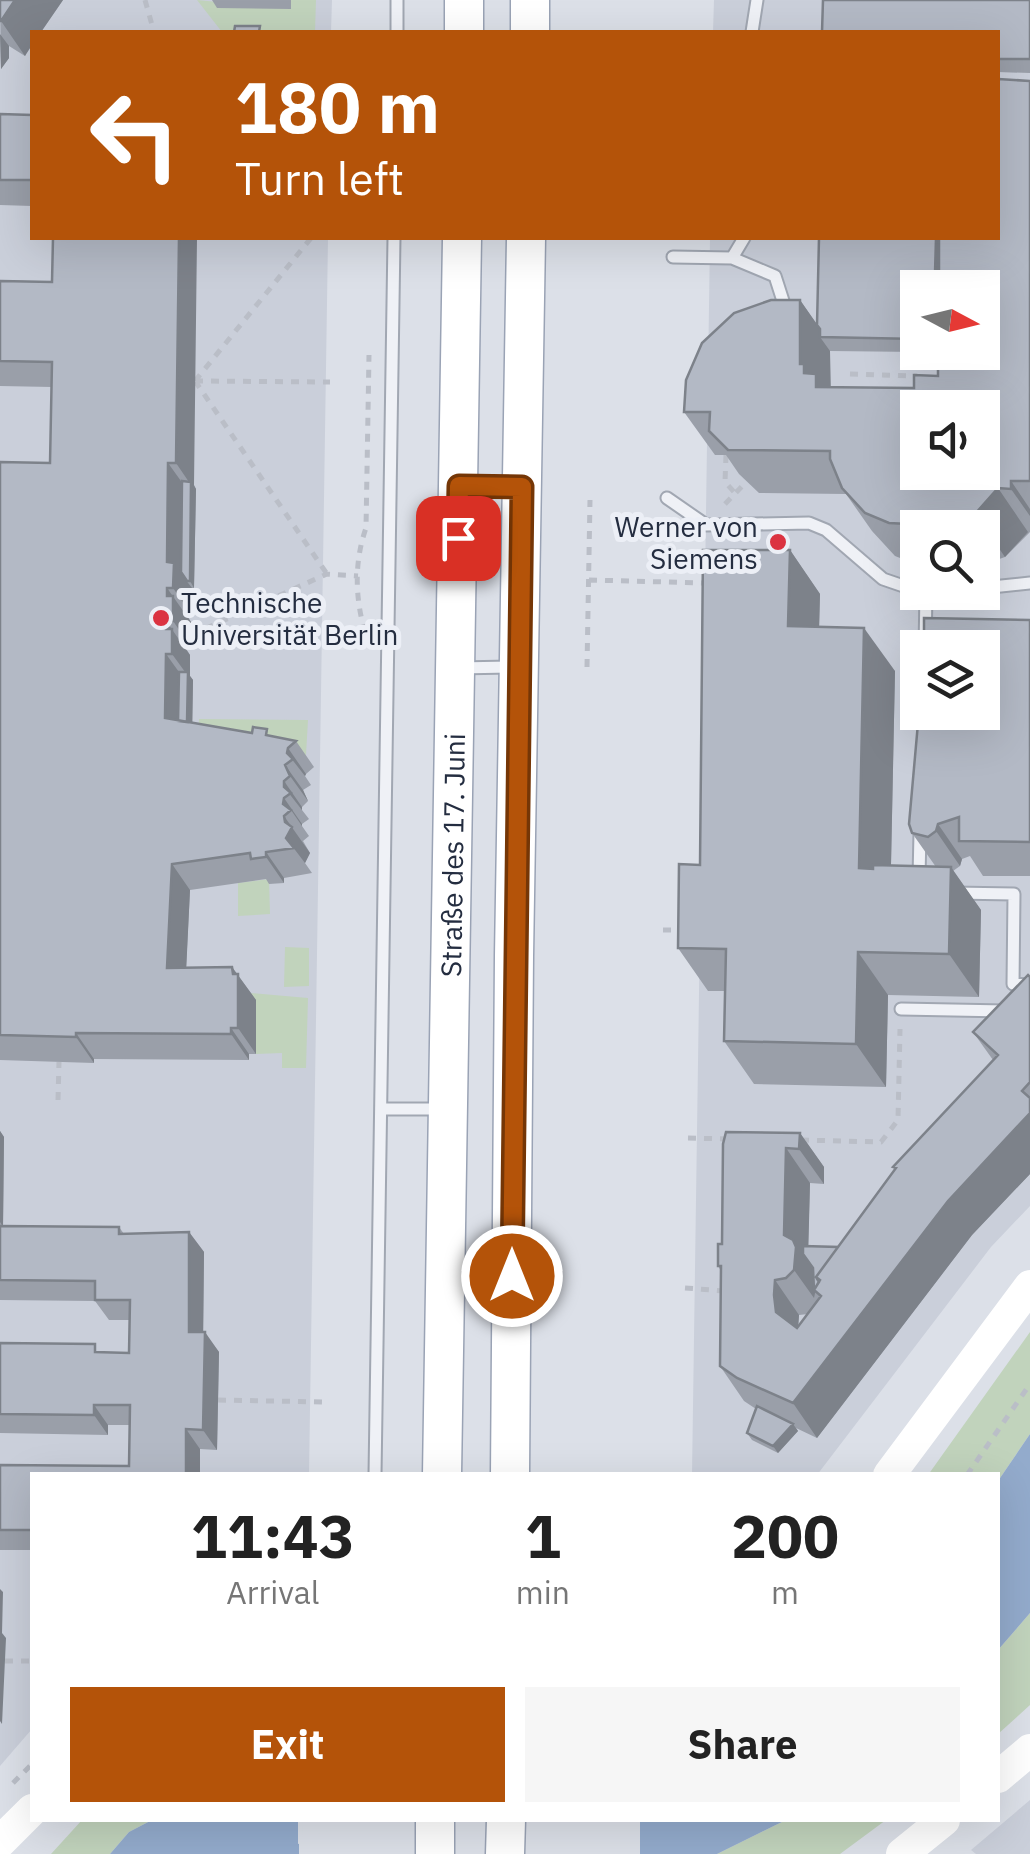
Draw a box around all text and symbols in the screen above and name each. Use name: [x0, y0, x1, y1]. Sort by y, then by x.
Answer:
text: 180 m: [235, 61, 440, 152]
icon: left: [70, 70, 200, 200]
text: Turn left: [235, 149, 404, 207]
north arrow: [900, 270, 1000, 370]
map controls: [900, 270, 1000, 730]
button: sound: [900, 390, 1000, 490]
pin: [416, 496, 501, 581]
place label: Werner von Siemens: [615, 508, 758, 577]
button: search: [900, 510, 1000, 610]
icon: arrive: [431, 511, 486, 566]
marker: Werner von Siemens: [767, 531, 789, 553]
place label: Technische Universität Berlin: [181, 584, 398, 653]
marker: Technische Universität Berlin: [150, 607, 172, 629]
button: layers: [900, 630, 1000, 730]
street label: Straße des 17. Juni: [432, 733, 472, 977]
position arrow: [460, 1224, 564, 1328]
text: 11:43: [191, 1496, 355, 1575]
text: 1: [525, 1496, 561, 1575]
text: 200: [731, 1496, 839, 1575]
text: Arrival: [226, 1571, 320, 1613]
text: min: [516, 1571, 570, 1613]
text: m: [771, 1571, 799, 1613]
button: Exit: [70, 1687, 505, 1802]
button: Share: [525, 1687, 960, 1802]

